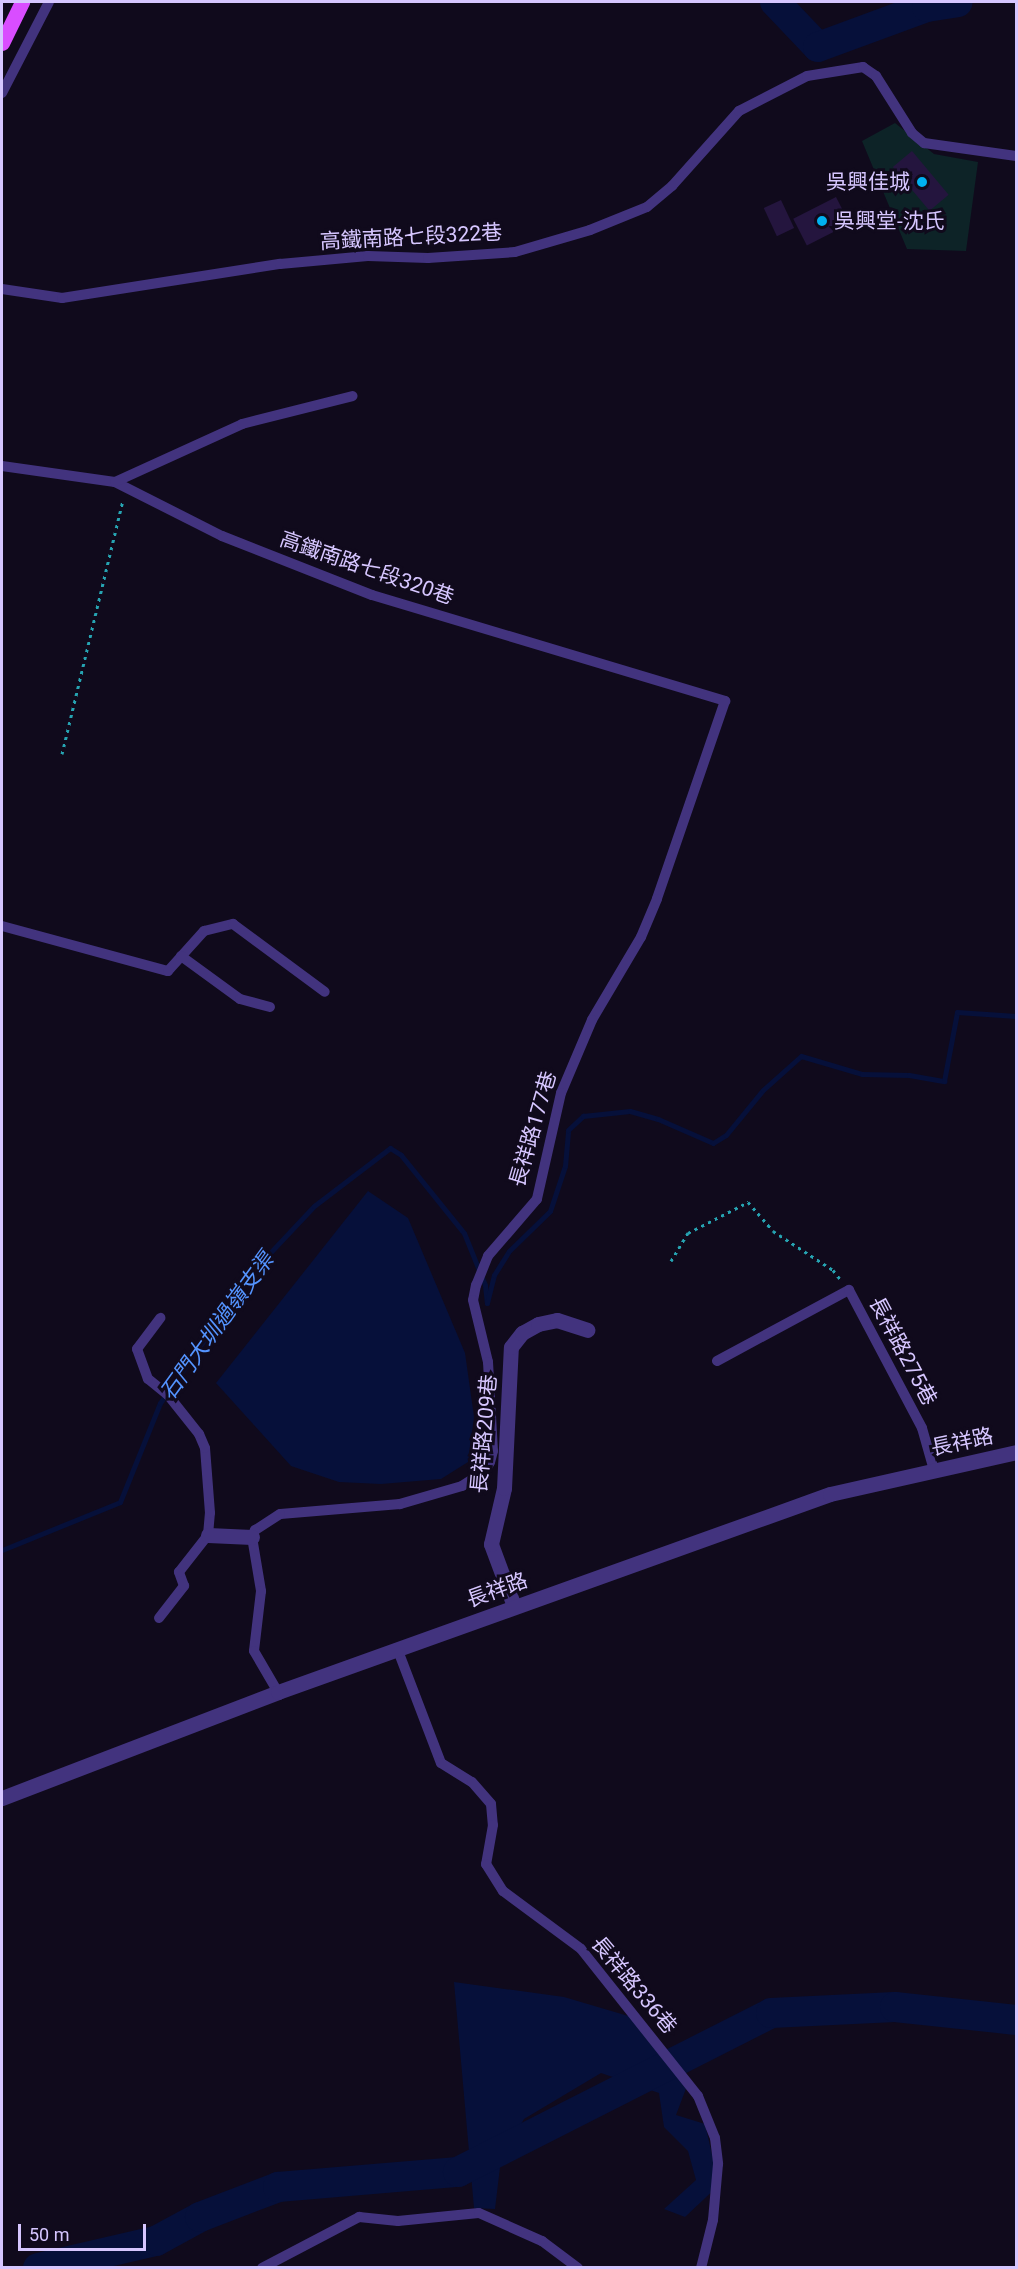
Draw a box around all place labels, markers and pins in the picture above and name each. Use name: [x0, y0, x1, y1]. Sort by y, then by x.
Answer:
place label: 吳興佳城: [826, 169, 910, 195]
marker: 吳興佳城: [915, 175, 929, 189]
place label: 吳興堂-沈氏: [834, 208, 945, 234]
marker: 吳興堂-沈氏: [815, 214, 829, 228]

